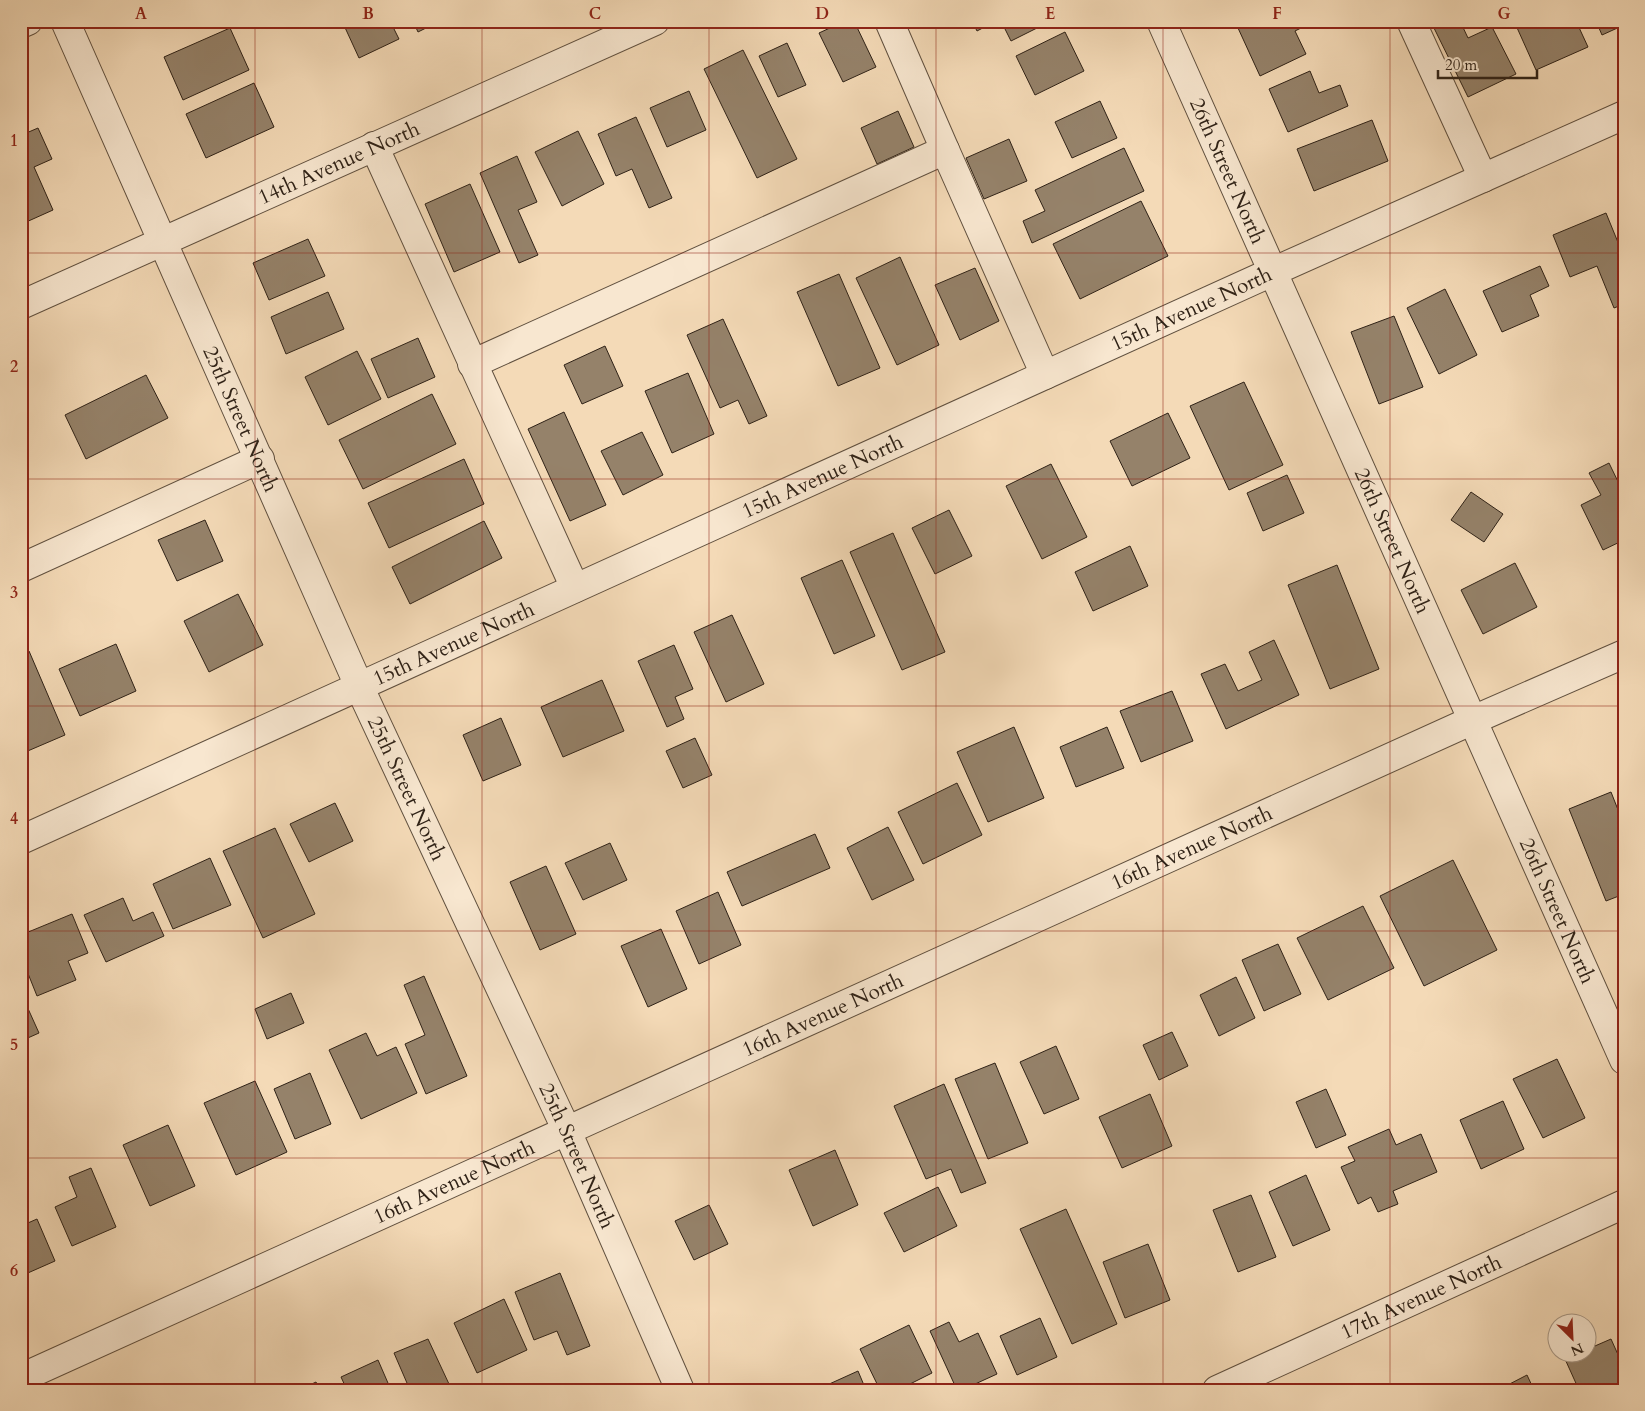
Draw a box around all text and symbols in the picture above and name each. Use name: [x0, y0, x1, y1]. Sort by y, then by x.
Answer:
text: A: [135, 3, 147, 25]
text: B: [362, 3, 374, 25]
text: C: [589, 3, 601, 25]
text: D: [815, 3, 829, 25]
text: E: [1045, 3, 1055, 25]
text: F: [1272, 3, 1282, 25]
text: G: [1497, 3, 1511, 25]
scale bar: [1438, 48, 1536, 80]
text: 20 m: [1445, 55, 1477, 75]
street label: 26th Street North: [1182, 94, 1273, 249]
street label: 14th Avenue North: [253, 114, 425, 212]
text: 1: [10, 130, 18, 152]
street label: 15th Avenue North: [1106, 260, 1277, 358]
street label: 25th Street North: [195, 342, 286, 497]
text: 2: [10, 356, 18, 378]
street label: 15th Avenue North: [737, 427, 908, 526]
street label: 26th Street North: [1347, 463, 1437, 619]
text: 3: [10, 582, 18, 604]
street label: 15th Avenue North: [368, 595, 539, 693]
street label: 25th Street North: [360, 711, 453, 866]
street label: 16th Avenue North: [1106, 799, 1277, 897]
text: 4: [10, 808, 18, 830]
street label: 26th Street North: [1512, 833, 1602, 989]
street label: 16th Avenue North: [737, 966, 909, 1064]
text: 5: [10, 1034, 18, 1056]
street label: 25th Street North: [532, 1078, 622, 1234]
street label: 16th Avenue North: [369, 1133, 540, 1232]
street label: 17th Avenue North: [1336, 1248, 1507, 1347]
text: 6: [10, 1260, 18, 1282]
north arrow: [1548, 1314, 1598, 1364]
text: N: [1568, 1338, 1587, 1361]

